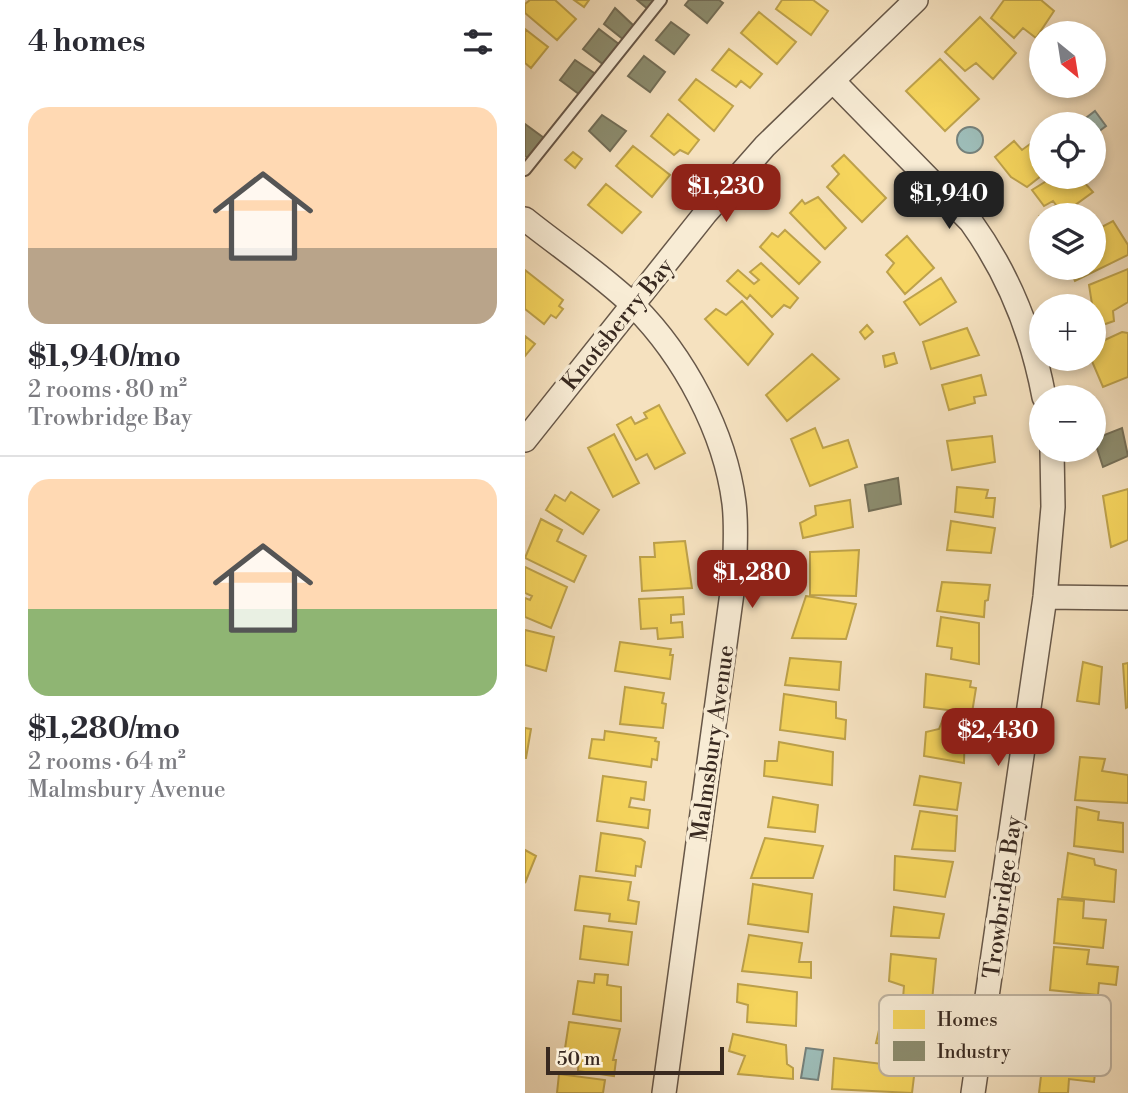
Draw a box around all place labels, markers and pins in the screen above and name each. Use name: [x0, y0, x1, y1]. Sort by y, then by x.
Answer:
pin: $1,230: [669, 164, 783, 224]
pin: $1,940: [892, 172, 1006, 231]
pin: $1,280: [695, 550, 809, 610]
pin: $2,430: [941, 708, 1055, 768]

